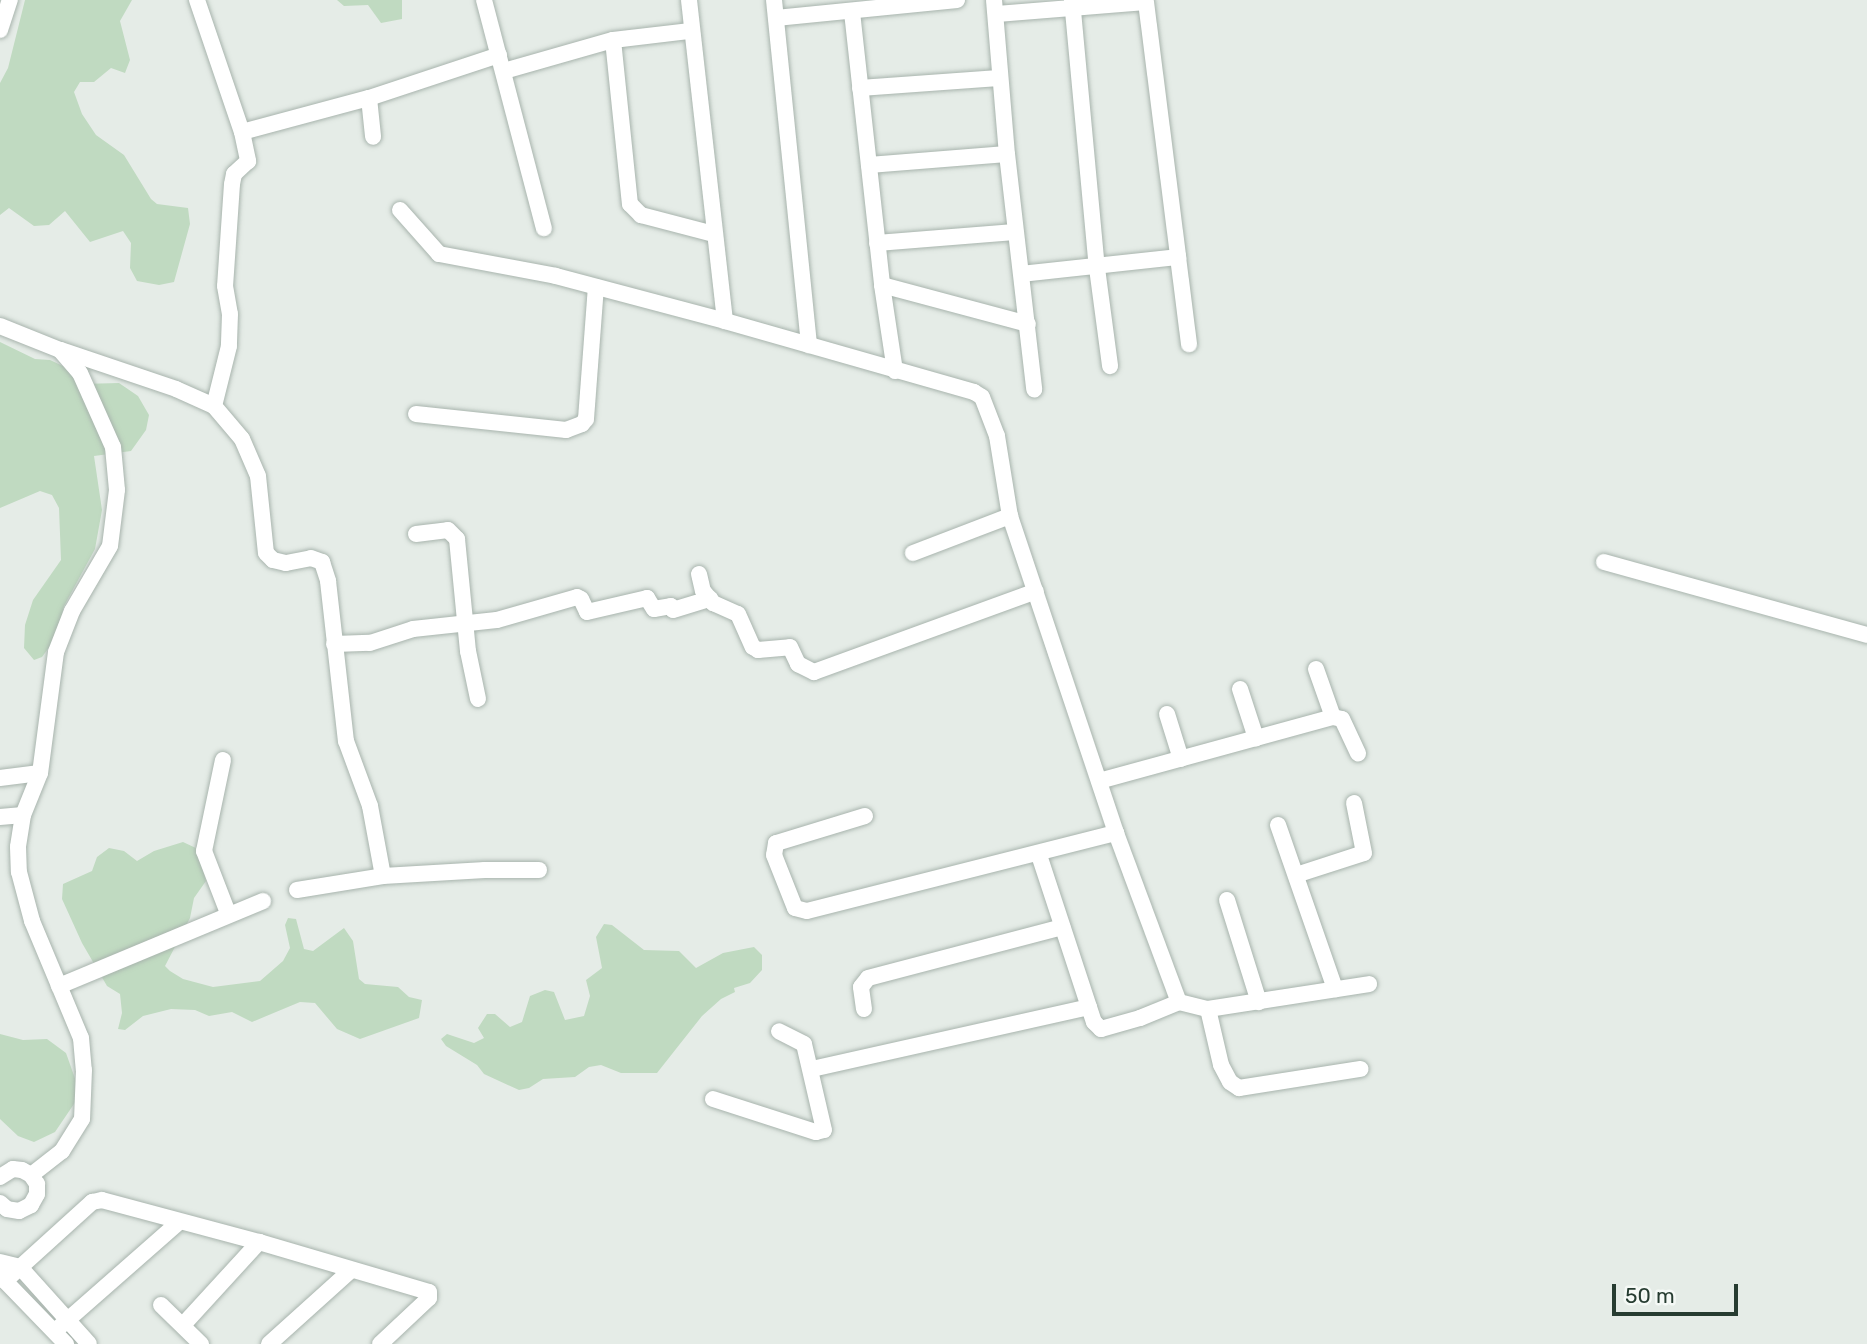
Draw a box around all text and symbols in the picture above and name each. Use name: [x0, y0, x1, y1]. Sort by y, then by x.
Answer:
scale bar: [1615, 1270, 1741, 1314]
text: 50 m: [1625, 1283, 1675, 1308]

